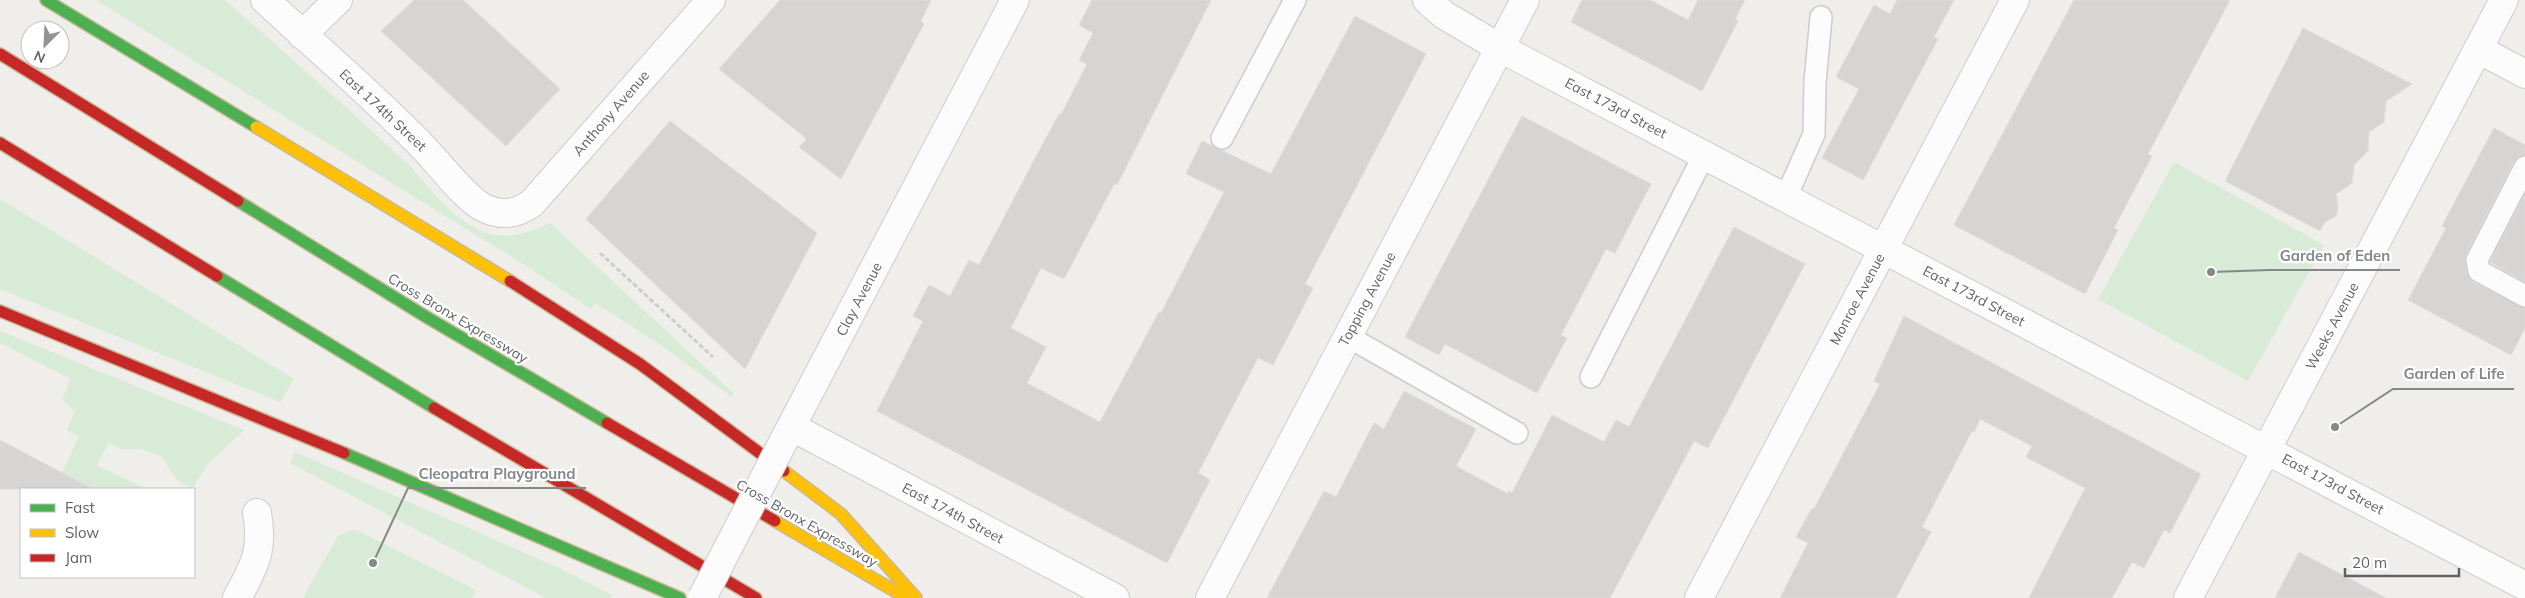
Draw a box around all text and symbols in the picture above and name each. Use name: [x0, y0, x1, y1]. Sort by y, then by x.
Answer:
north arrow: [20, 20, 70, 70]
text: N: [31, 47, 48, 67]
street label: East 174th Street: [336, 65, 430, 155]
street label: Anthony Avenue: [569, 66, 653, 160]
street label: East 173rd Street: [1562, 74, 1670, 142]
callout: Garden of Eden: [2269, 240, 2400, 270]
text: Garden of Eden: [2280, 246, 2390, 265]
street label: Topping Avenue: [1335, 249, 1399, 349]
street label: Monroe Avenue: [1825, 250, 1889, 348]
street label: Clay Avenue: [832, 259, 886, 339]
street label: East 173rd Street: [1920, 262, 2028, 330]
street label: Cross Bronx Expressway: [385, 269, 532, 367]
street label: Weeks Avenue: [2301, 279, 2363, 373]
callout: Garden of Life: [2393, 359, 2514, 389]
text: Garden of Life: [2403, 364, 2505, 383]
street label: East 173rd Street: [2279, 450, 2387, 518]
callout: Cleopatra Playground: [408, 458, 586, 488]
text: Cleopatra Playground: [418, 464, 576, 483]
street label: Cross Bronx Expressway: [733, 475, 881, 571]
street label: East 174th Street: [899, 479, 1007, 547]
legend: [20, 488, 195, 578]
text: Fast: [65, 498, 95, 517]
text: Slow: [65, 523, 99, 542]
scale bar: [2345, 546, 2459, 578]
text: Jam: [65, 548, 92, 567]
text: 20 m: [2352, 553, 2387, 572]

